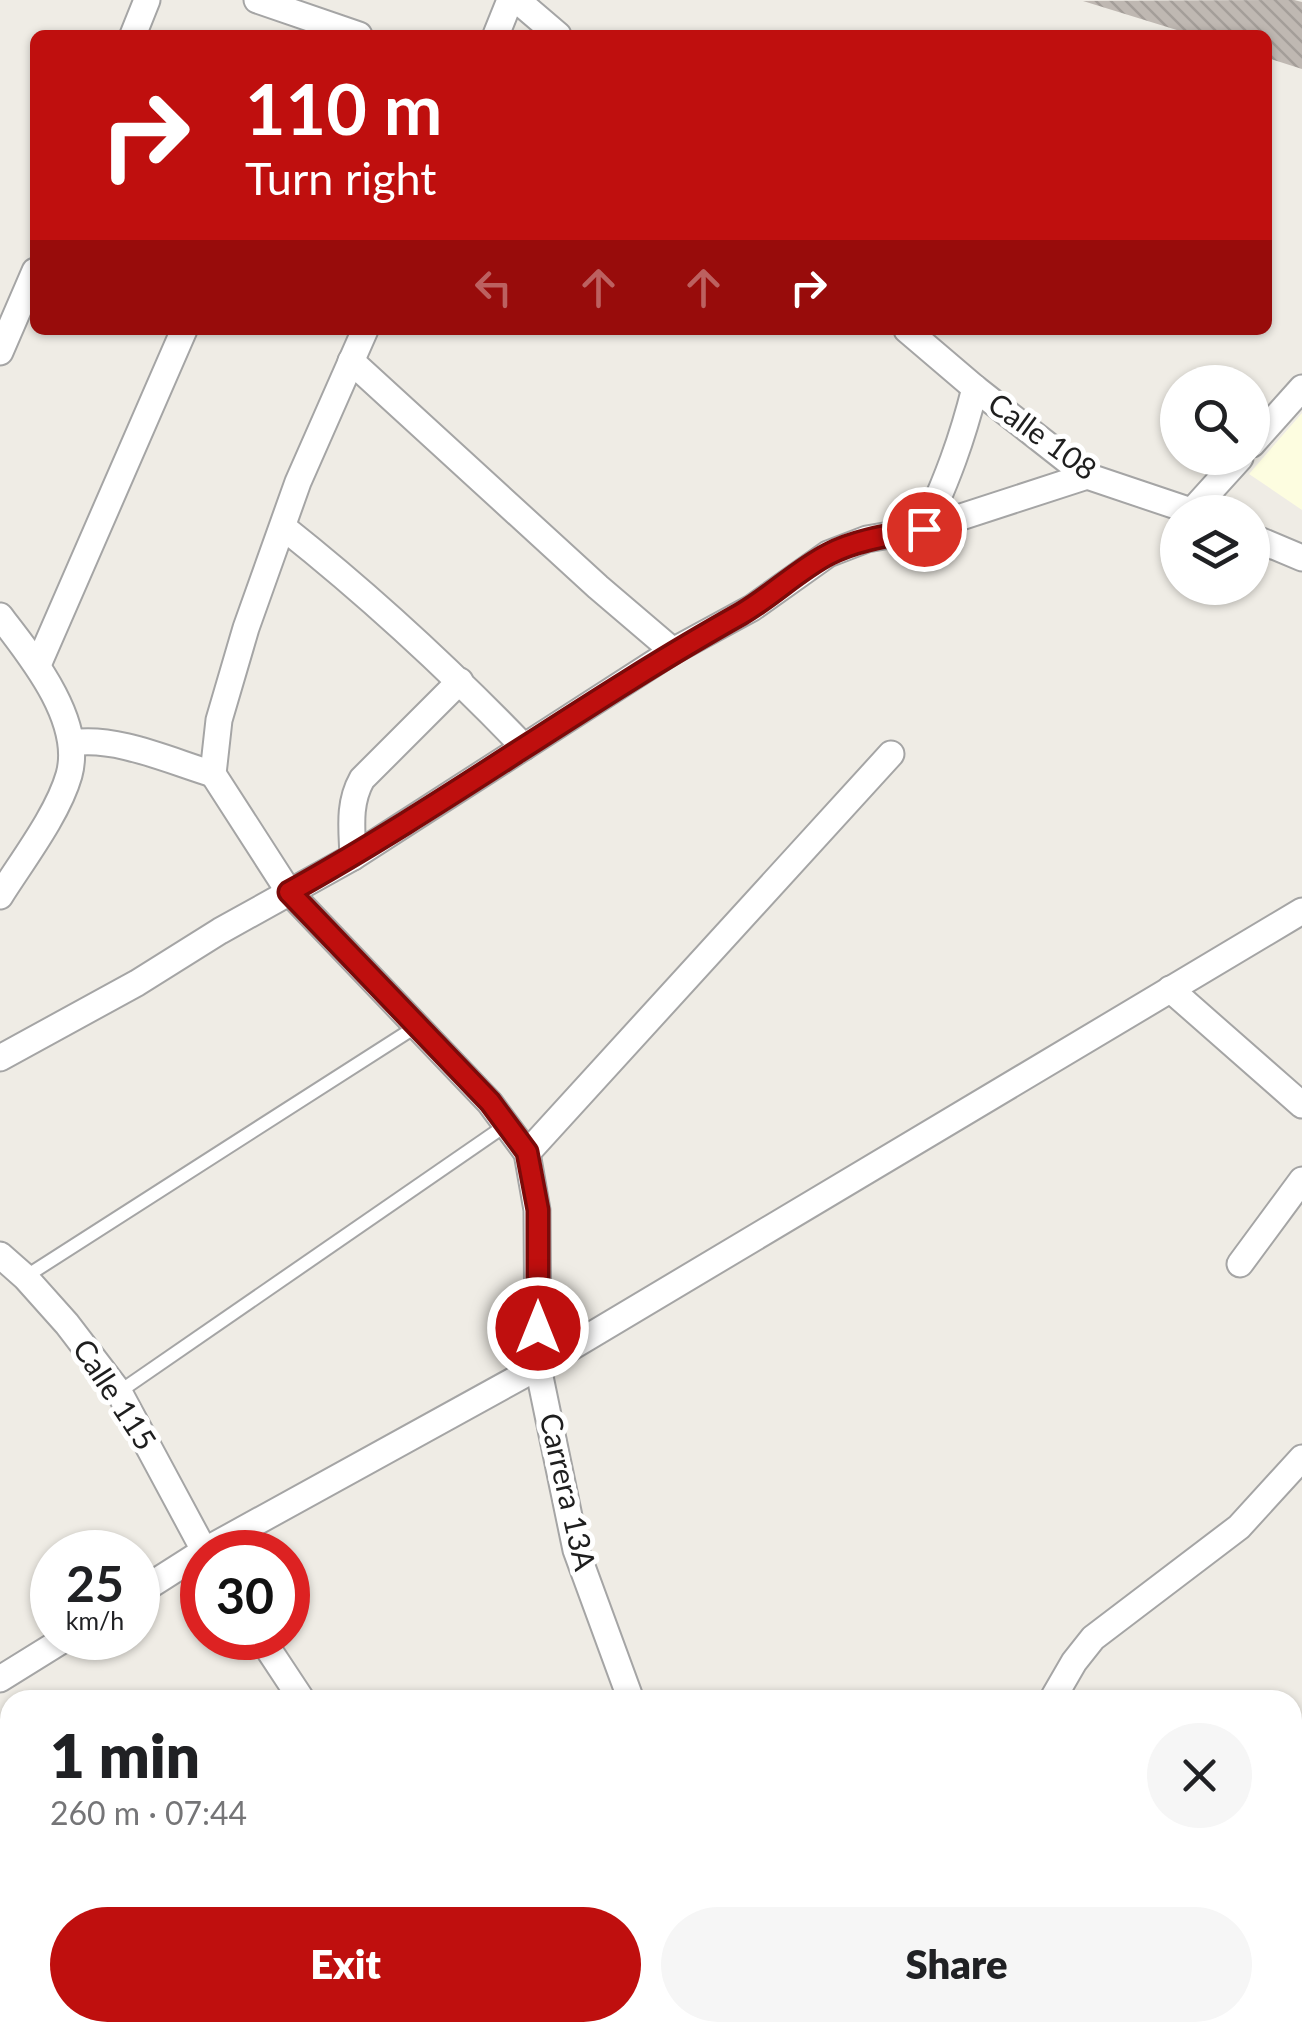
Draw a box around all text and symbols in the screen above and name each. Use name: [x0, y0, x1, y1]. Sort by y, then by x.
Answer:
text: 110 m: [245, 66, 442, 150]
icon: right: [80, 70, 210, 200]
text: Turn right: [245, 151, 436, 205]
icon: left: [466, 260, 521, 315]
icon: ahead: [571, 260, 626, 315]
icon: ahead: [676, 260, 731, 315]
icon: right: [781, 260, 836, 315]
map controls: [1160, 365, 1270, 605]
button: search: [1160, 365, 1270, 475]
street label: Calle 108: [982, 384, 1104, 487]
pin: [882, 487, 967, 572]
button: layers: [1160, 495, 1270, 605]
icon: arrive: [897, 502, 952, 557]
position arrow: [486, 1276, 590, 1380]
street label: Calle 115: [67, 1332, 165, 1456]
street label: Carrera 13A: [533, 1409, 605, 1574]
speed limit sign: 30: [180, 1530, 310, 1660]
text: 25: [66, 1553, 124, 1613]
text: km/h: [66, 1605, 124, 1635]
text: 1 min: [50, 1719, 200, 1791]
button: close: [1147, 1723, 1252, 1828]
text: 260 m · 07:44: [50, 1793, 247, 1832]
button: Exit: [50, 1907, 641, 2022]
button: Share: [661, 1907, 1252, 2022]

